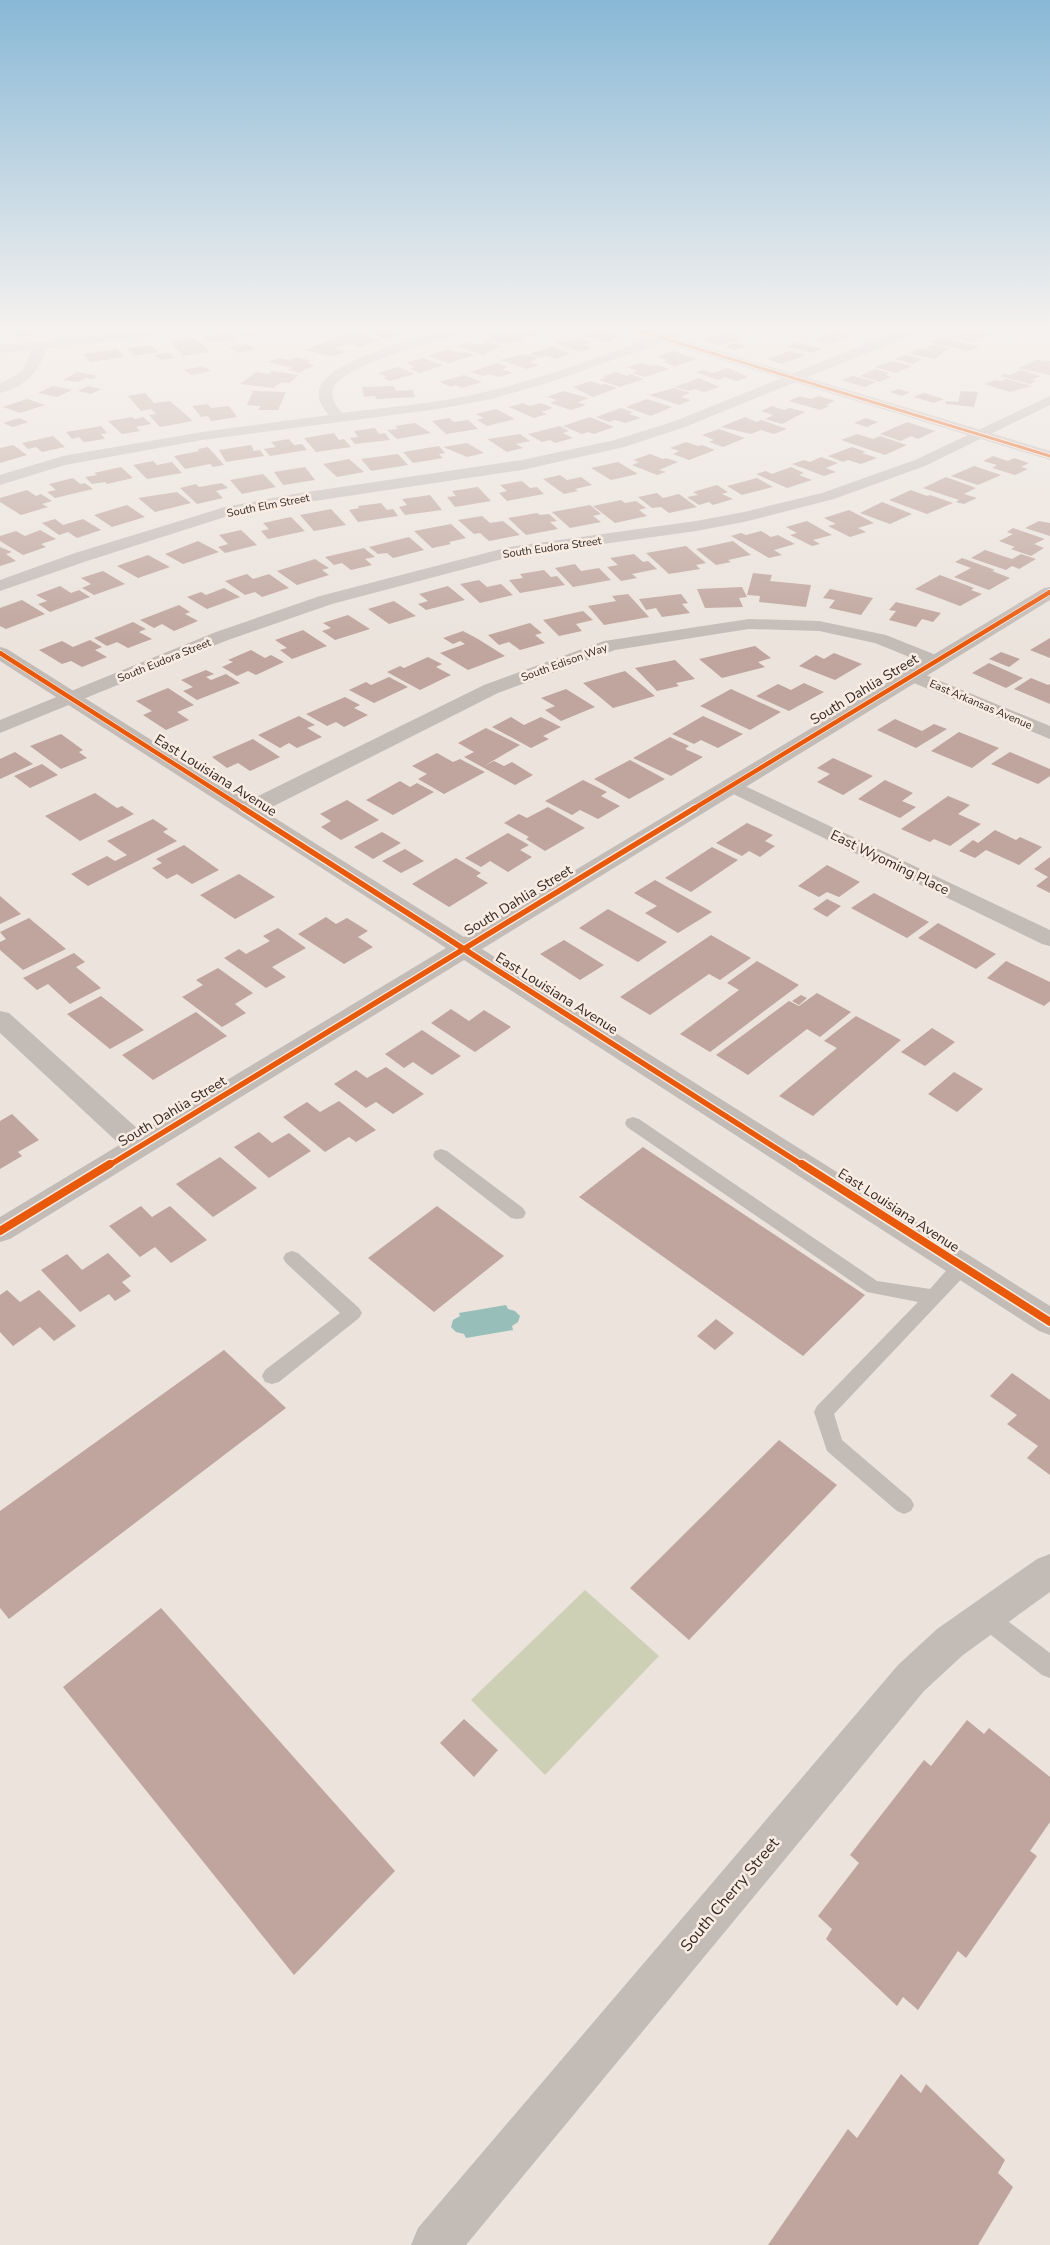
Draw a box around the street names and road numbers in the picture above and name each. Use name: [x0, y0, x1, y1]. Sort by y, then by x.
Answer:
street label: South Elm Street: [225, 490, 311, 521]
street label: South Eudora Street: [502, 533, 603, 562]
street label: South Eudora Street: [115, 635, 213, 686]
street label: South Edison Way: [519, 640, 610, 685]
street label: South Dahlia Street: [807, 650, 922, 729]
street label: East Arkansas Avenue: [927, 676, 1035, 733]
street label: East Louisiana Avenue: [151, 730, 281, 821]
street label: East Wyoming Place: [827, 825, 952, 899]
street label: South Dahlia Street: [461, 861, 576, 940]
street label: East Louisiana Avenue: [492, 948, 622, 1039]
street label: South Dahlia Street: [115, 1072, 230, 1151]
street label: East Louisiana Avenue: [834, 1164, 963, 1257]
street label: South Cherry Street: [675, 1833, 784, 1956]

